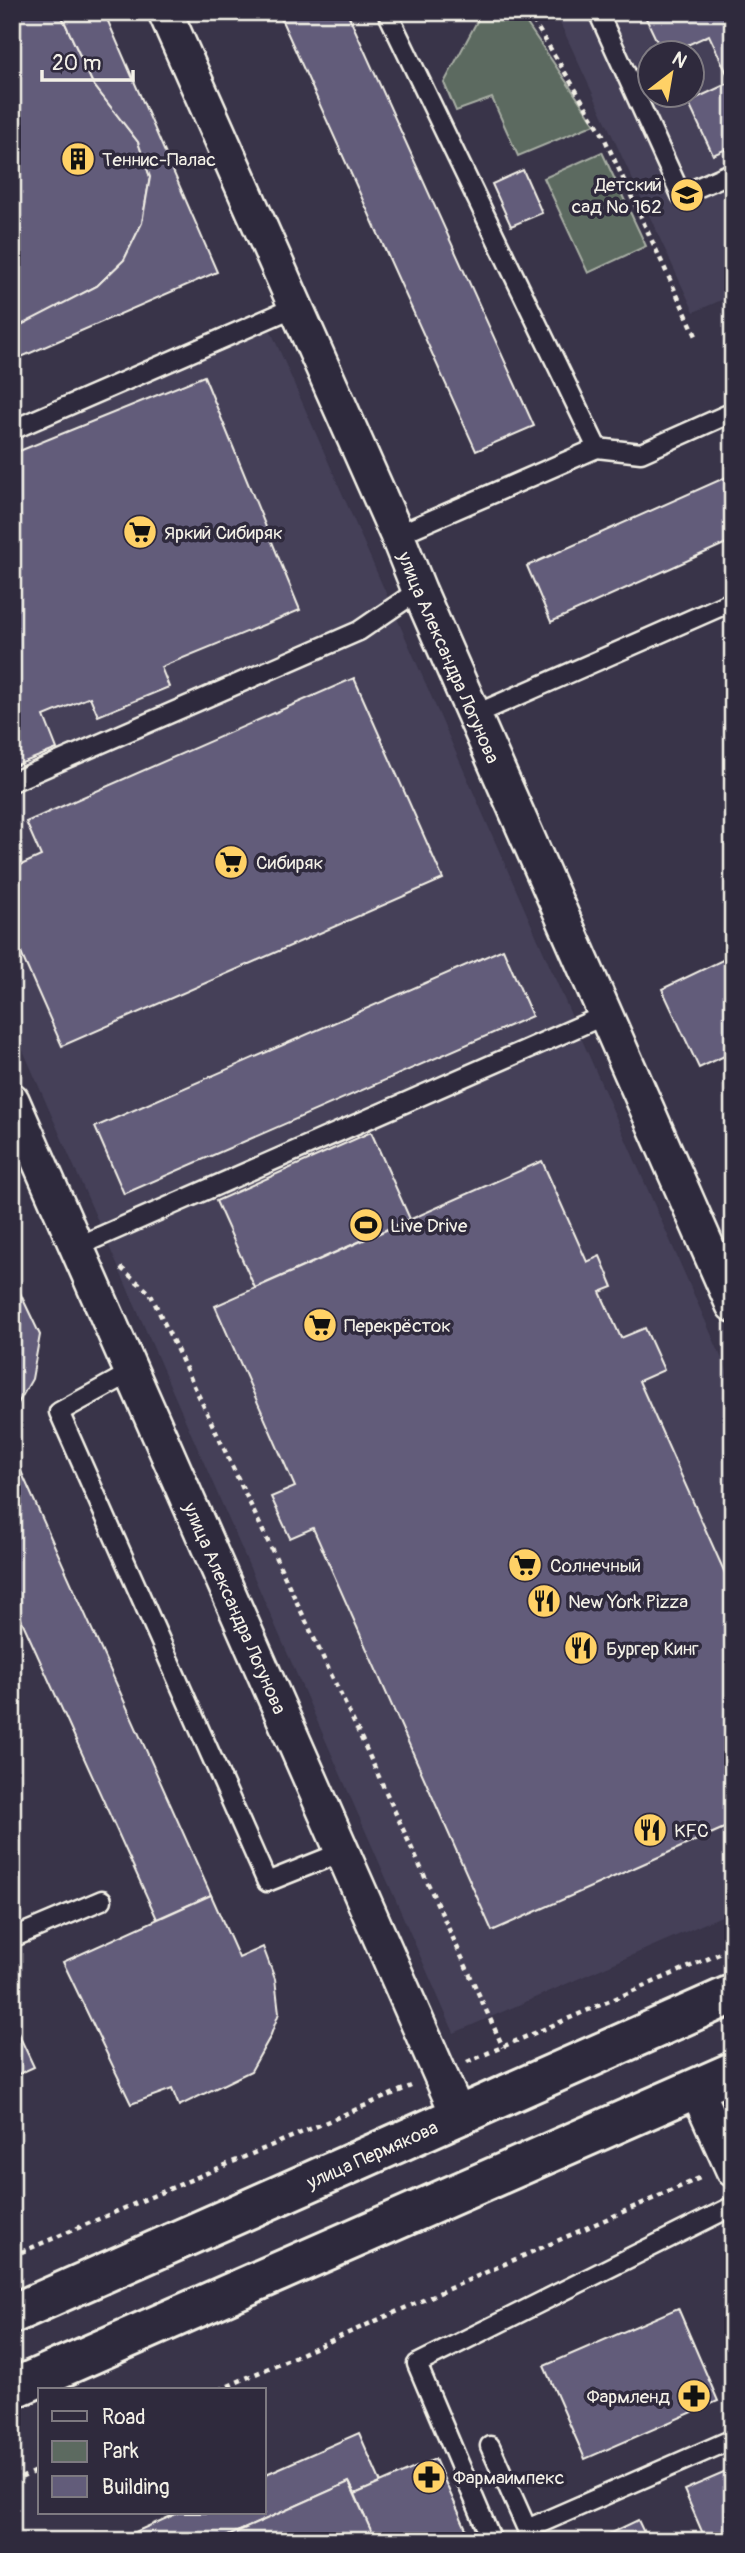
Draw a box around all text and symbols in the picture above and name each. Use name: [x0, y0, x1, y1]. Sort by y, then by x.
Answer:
scale bar: [42, 38, 133, 82]
north arrow: [636, 38, 706, 108]
text: N: [668, 47, 691, 74]
text: 20 m: [52, 50, 101, 77]
building icon: Теннис-Палас: [59, 140, 97, 178]
place label: Теннис-Палас: [102, 148, 216, 172]
place label: Детский сад № 162: [572, 173, 662, 219]
school or university icon: Детский сад № 162: [668, 176, 706, 214]
supermarket icon: Яркий Сибиряк: [121, 513, 159, 551]
place label: Яркий Сибиряк: [164, 521, 283, 545]
street label: улица Александра Логунова: [391, 547, 505, 767]
supermarket icon: Сибиряк: [212, 843, 250, 881]
place label: Сибиряк: [256, 851, 323, 875]
sports icon: Live Drive: [347, 1206, 385, 1244]
place label: Live Drive: [390, 1214, 468, 1238]
supermarket icon: Перекрёсток: [301, 1306, 339, 1344]
place label: Перекрёсток: [344, 1314, 451, 1338]
street label: улица Александра Логунова: [177, 1498, 291, 1718]
supermarket icon: Солнечный: [506, 1546, 544, 1584]
place label: Солнечный: [550, 1554, 641, 1578]
restaurant icon: New York Pizza: [525, 1582, 563, 1620]
place label: New York Pizza: [568, 1590, 688, 1614]
restaurant icon: Бургер Кинг: [562, 1629, 600, 1667]
place label: Бургер Кинг: [606, 1637, 699, 1661]
restaurant icon: KFC: [631, 1811, 669, 1849]
place label: KFC: [674, 1819, 709, 1843]
street label: улица Пермякова: [302, 2115, 442, 2195]
pharmacy icon: Фармленд: [675, 2377, 713, 2415]
place label: Фармленд: [587, 2385, 671, 2409]
legend: [38, 2388, 266, 2514]
text: Road: [102, 2404, 146, 2431]
text: Park: [102, 2438, 139, 2465]
pharmacy icon: Фармаимпекс: [410, 2458, 448, 2496]
place label: Фармаимпекс: [453, 2466, 565, 2490]
text: Building: [102, 2474, 169, 2501]

